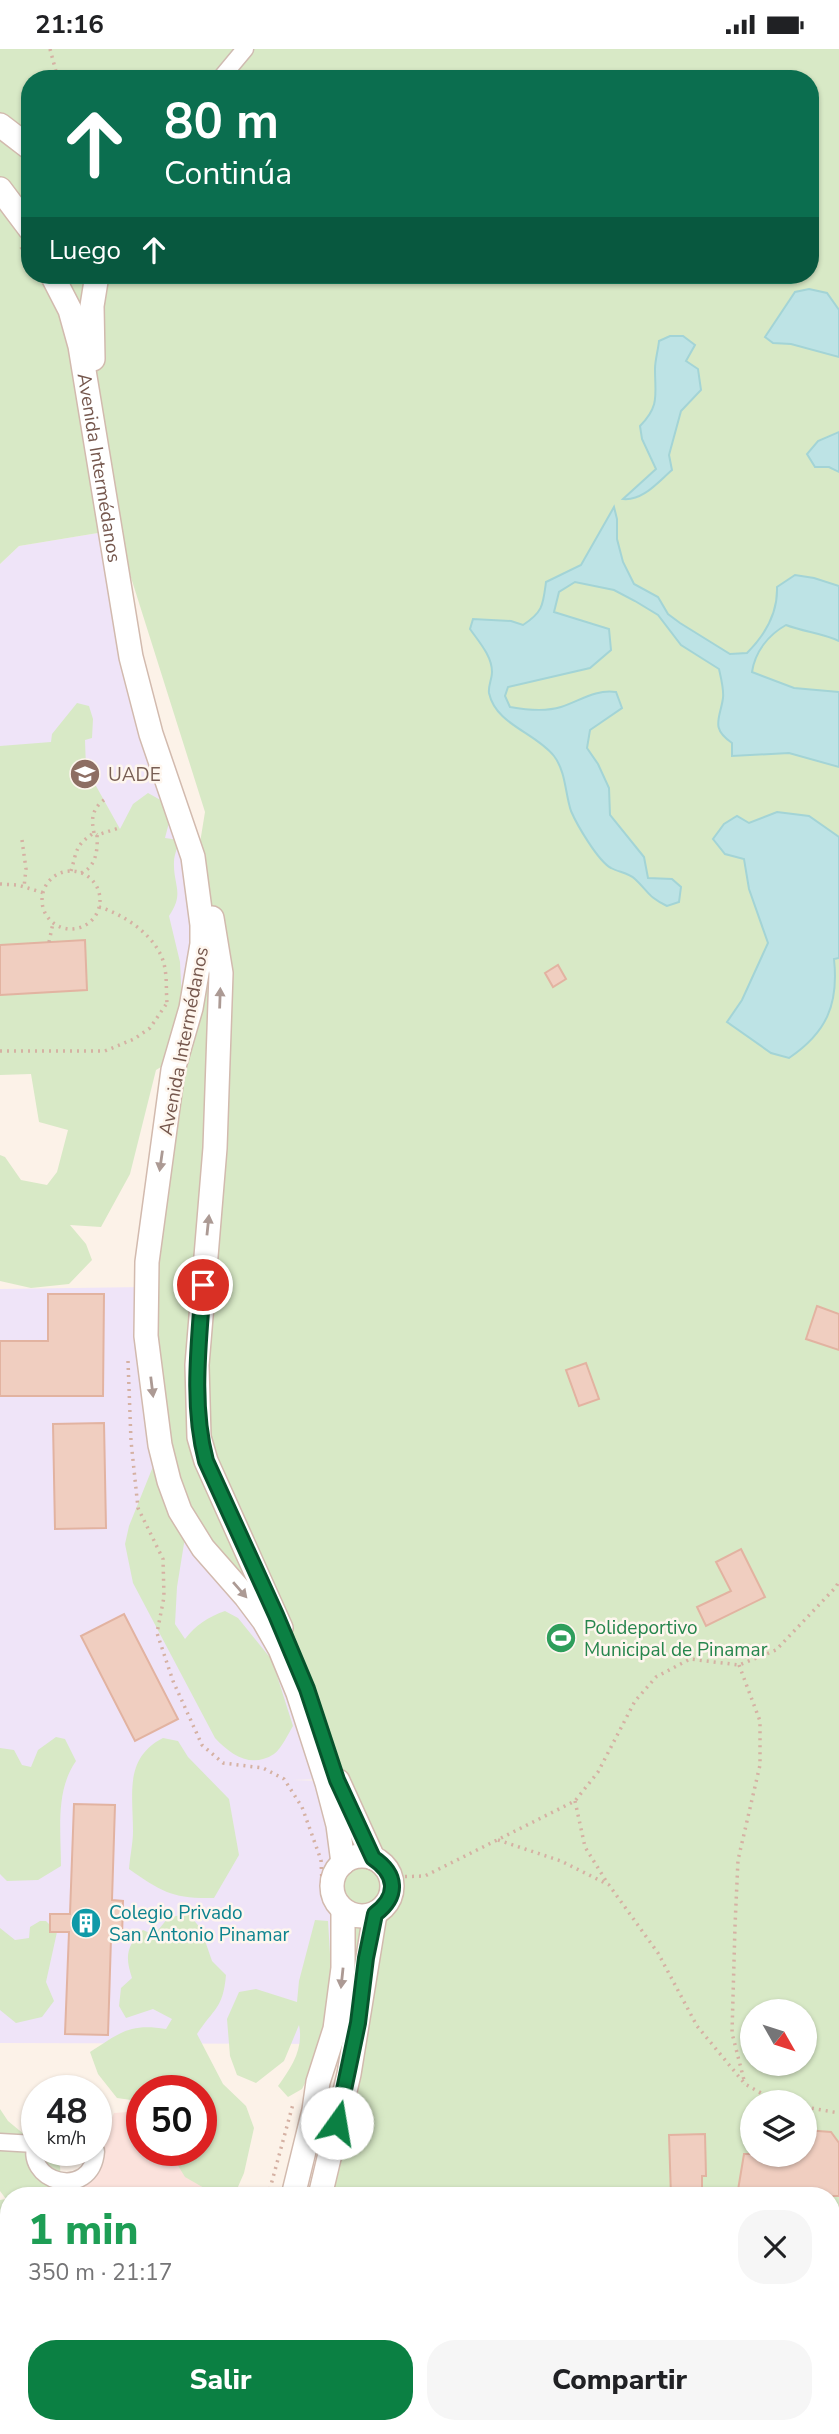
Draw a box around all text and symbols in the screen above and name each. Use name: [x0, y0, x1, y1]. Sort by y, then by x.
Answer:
text: 21:16: [35, 7, 104, 42]
text: 80 m: [164, 88, 279, 155]
icon: ahead: [49, 98, 140, 189]
text: Continúa: [164, 152, 292, 195]
icon: ahead: [135, 231, 173, 269]
text: Luego: [49, 233, 121, 268]
street label: Avenida Intermédanos: [71, 371, 127, 564]
school or university icon: UADE: [68, 757, 102, 791]
place label: UADE: [108, 762, 161, 788]
street label: Avenida Intermédanos: [153, 945, 215, 1138]
one-way arrow: [214, 986, 226, 1008]
one-way arrow: [155, 1150, 166, 1172]
one-way arrow: [203, 1213, 214, 1235]
pin: [173, 1255, 233, 1315]
icon: arrive: [184, 1266, 222, 1304]
one-way arrow: [146, 1376, 157, 1398]
one-way arrow: [232, 1581, 248, 1599]
place label: Polideportivo Municipal de Pinamar: [584, 1615, 768, 1663]
sports icon: Polideportivo Municipal de Pinamar: [544, 1621, 578, 1655]
place label: Colegio Privado San Antonio Pinamar: [109, 1900, 289, 1948]
building icon: Colegio Privado San Antonio Pinamar: [69, 1906, 103, 1940]
one-way arrow: [336, 1967, 347, 1989]
north arrow: [740, 1999, 817, 2075]
map controls: [740, 1999, 817, 2167]
speed limit sign: 50: [126, 2075, 217, 2166]
position arrow: [300, 2086, 374, 2160]
text: 48: [45, 2088, 88, 2135]
button: layers: [740, 2090, 817, 2167]
text: km/h: [47, 2126, 86, 2150]
text: 1 min: [28, 2202, 138, 2259]
button: close: [738, 2210, 812, 2284]
text: 350 m · 21:17: [28, 2257, 173, 2288]
button: Salir: [28, 2340, 413, 2420]
button: Compartir: [427, 2340, 812, 2420]

